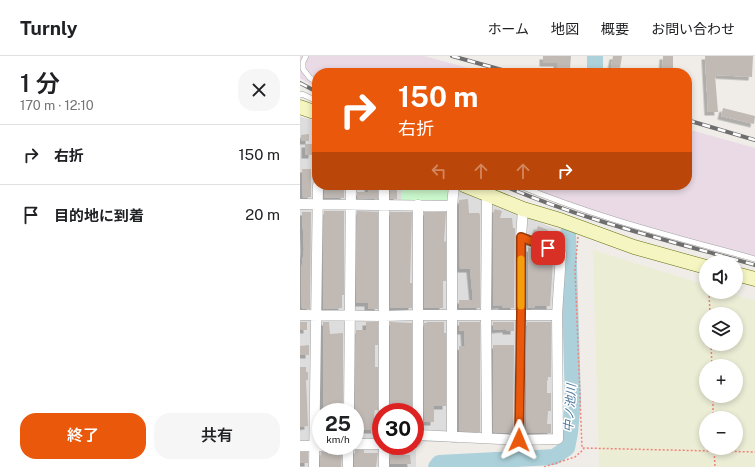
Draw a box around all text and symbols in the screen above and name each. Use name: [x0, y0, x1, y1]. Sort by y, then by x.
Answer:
text: Turnly: [20, 17, 77, 39]
text: ホーム: [487, 21, 529, 37]
text: 地図: [551, 21, 579, 37]
text: 概要: [601, 21, 629, 37]
text: お問い合わせ: [651, 21, 735, 37]
text: 1 分: [20, 69, 60, 97]
button: close: [238, 69, 280, 111]
text: 150 m: [398, 80, 478, 113]
icon: right: [332, 84, 384, 136]
text: 170 m · 12:10: [20, 98, 94, 113]
text: 右折: [398, 118, 434, 139]
icon: right: [20, 144, 42, 166]
text: 150 m: [238, 146, 280, 163]
text: 右折: [54, 147, 84, 164]
icon: left: [428, 160, 450, 182]
icon: ahead: [470, 160, 492, 182]
icon: ahead: [512, 160, 534, 182]
icon: right: [554, 160, 576, 182]
icon: arrive: [20, 204, 42, 226]
text: 20 m: [245, 206, 280, 223]
text: 目的地に到着: [54, 207, 144, 224]
pin: [531, 231, 565, 265]
icon: arrive: [537, 237, 559, 259]
map controls: [699, 255, 743, 455]
button: sound: [699, 255, 743, 299]
button: layers: [699, 307, 743, 351]
button: +: [699, 359, 743, 403]
water label: 中ノ池川: [561, 382, 579, 432]
speed limit sign: 30: [372, 403, 424, 455]
button: −: [699, 411, 743, 455]
text: 25: [325, 412, 351, 436]
button: 終了: [20, 413, 146, 459]
button: 共有: [154, 413, 280, 459]
position arrow: [498, 419, 540, 461]
text: km/h: [326, 433, 350, 445]

